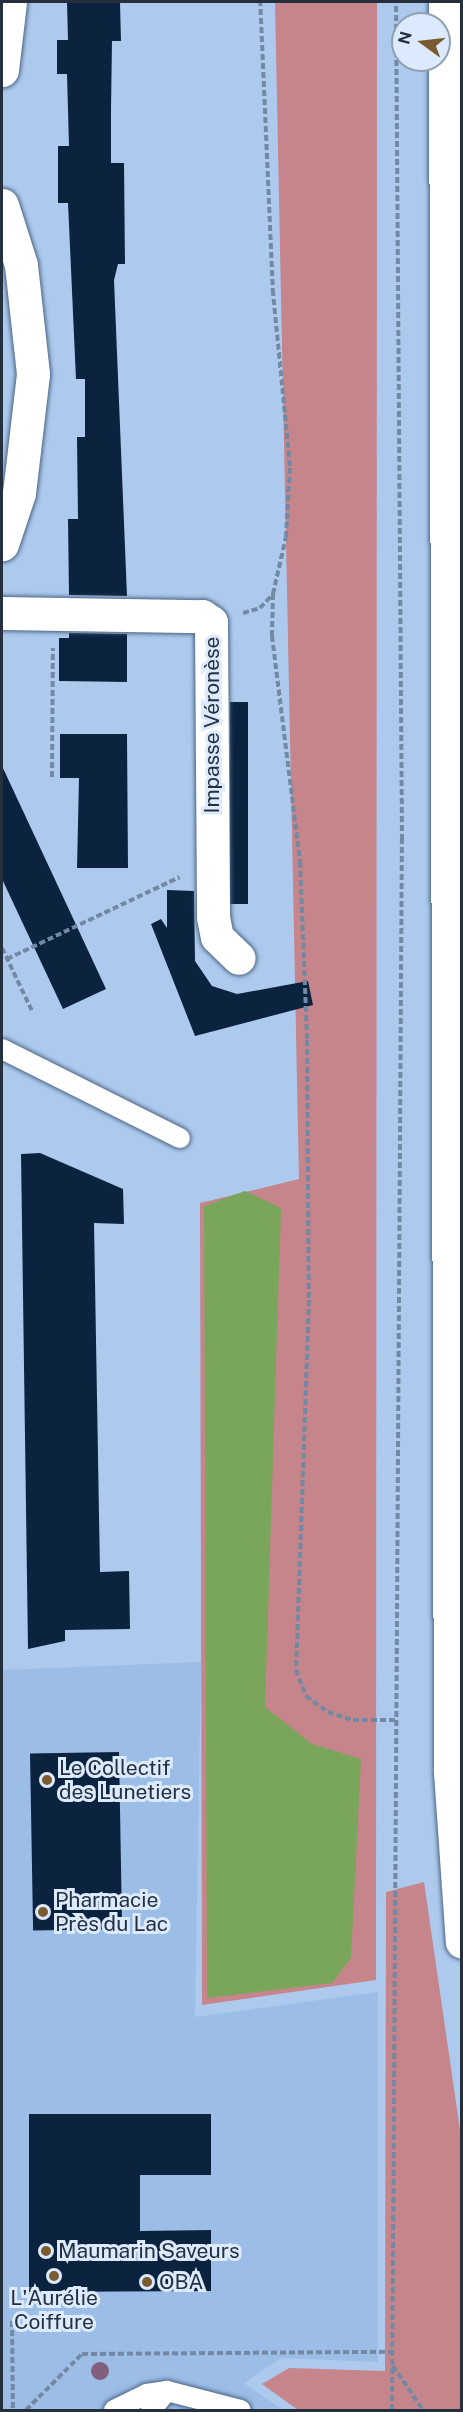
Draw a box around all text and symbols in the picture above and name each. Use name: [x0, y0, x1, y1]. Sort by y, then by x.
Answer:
north arrow: [391, 12, 451, 72]
text: N: [394, 29, 416, 46]
street label: Impasse Véronèse: [199, 636, 225, 814]
place label: Le Collectif des Lunetiers: [59, 1755, 191, 1805]
marker: Le Collectif des Lunetiers: [40, 1773, 54, 1787]
place label: Pharmacie Près du Lac: [55, 1887, 169, 1937]
marker: Pharmacie Près du Lac: [36, 1905, 50, 1919]
place label: Maumarin Saveurs: [58, 2238, 240, 2264]
marker: Maumarin Saveurs: [39, 2244, 53, 2258]
marker: L'Aurélie Coiffure: [47, 2269, 61, 2283]
place label: OBA: [159, 2269, 203, 2295]
marker: OBA: [140, 2275, 154, 2289]
place label: L'Aurélie Coiffure: [10, 2285, 98, 2335]

